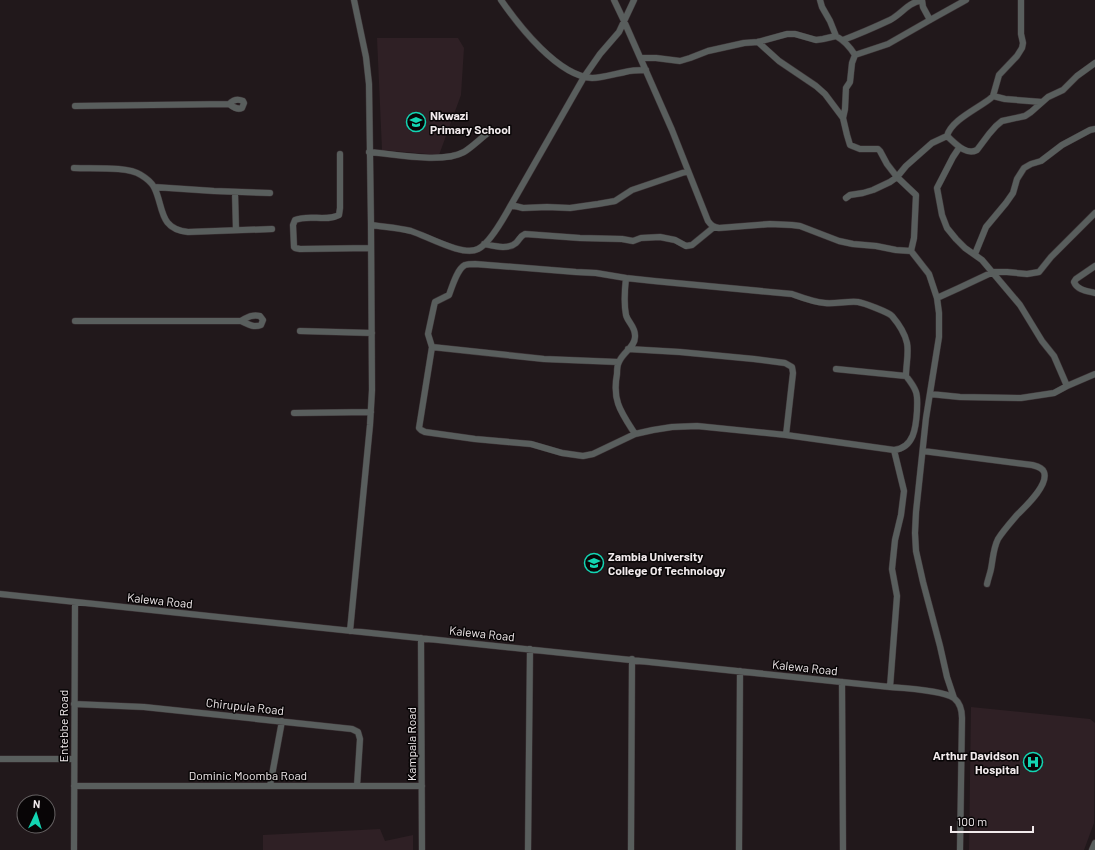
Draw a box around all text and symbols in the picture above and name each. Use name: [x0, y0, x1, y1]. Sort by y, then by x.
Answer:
place label: Nkwazi Primary School: [430, 108, 511, 136]
school or university icon: Nkwazi Primary School: [405, 111, 427, 133]
place label: Zambia University College Of Technology: [608, 549, 726, 577]
school or university icon: Zambia University College Of Technology: [583, 552, 605, 574]
street label: Kalewa Road: [126, 590, 194, 610]
street label: Kalewa Road: [448, 623, 516, 643]
street label: Kalewa Road: [771, 657, 839, 677]
street label: Entebbe Road: [56, 690, 70, 762]
street label: Chirupula Road: [205, 695, 285, 717]
street label: Kampala Road: [404, 707, 418, 781]
place label: Arthur Davidson Hospital: [933, 748, 1019, 776]
hospital icon: Arthur Davidson Hospital: [1022, 751, 1044, 773]
street label: Dominic Moomba Road: [189, 768, 307, 782]
north arrow: [16, 794, 56, 834]
text: N: [33, 797, 41, 810]
scale bar: [951, 808, 1033, 834]
text: 100 m: [957, 814, 987, 828]

